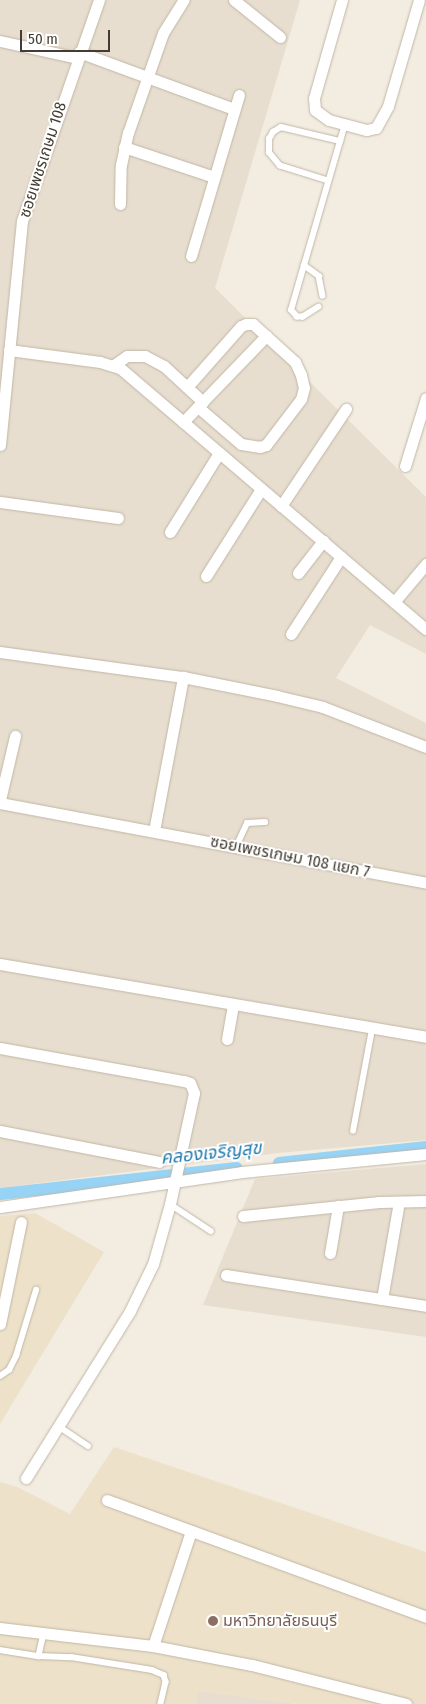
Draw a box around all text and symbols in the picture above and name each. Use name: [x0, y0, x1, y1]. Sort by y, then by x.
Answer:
scale bar: [22, 20, 112, 52]
text: 50 m: [28, 30, 58, 48]
street label: ซอยเพชรเกษม 108: [15, 100, 71, 220]
street label: ซอยเพชรเกษม 108 แยก 7: [209, 832, 371, 882]
water label: คลองเจริญสุข: [160, 1137, 262, 1169]
place label: มหาวิทยาลัยธนบุรี: [223, 1611, 337, 1631]
marker: มหาวิทยาลัยธนบุรี: [207, 1615, 219, 1627]

